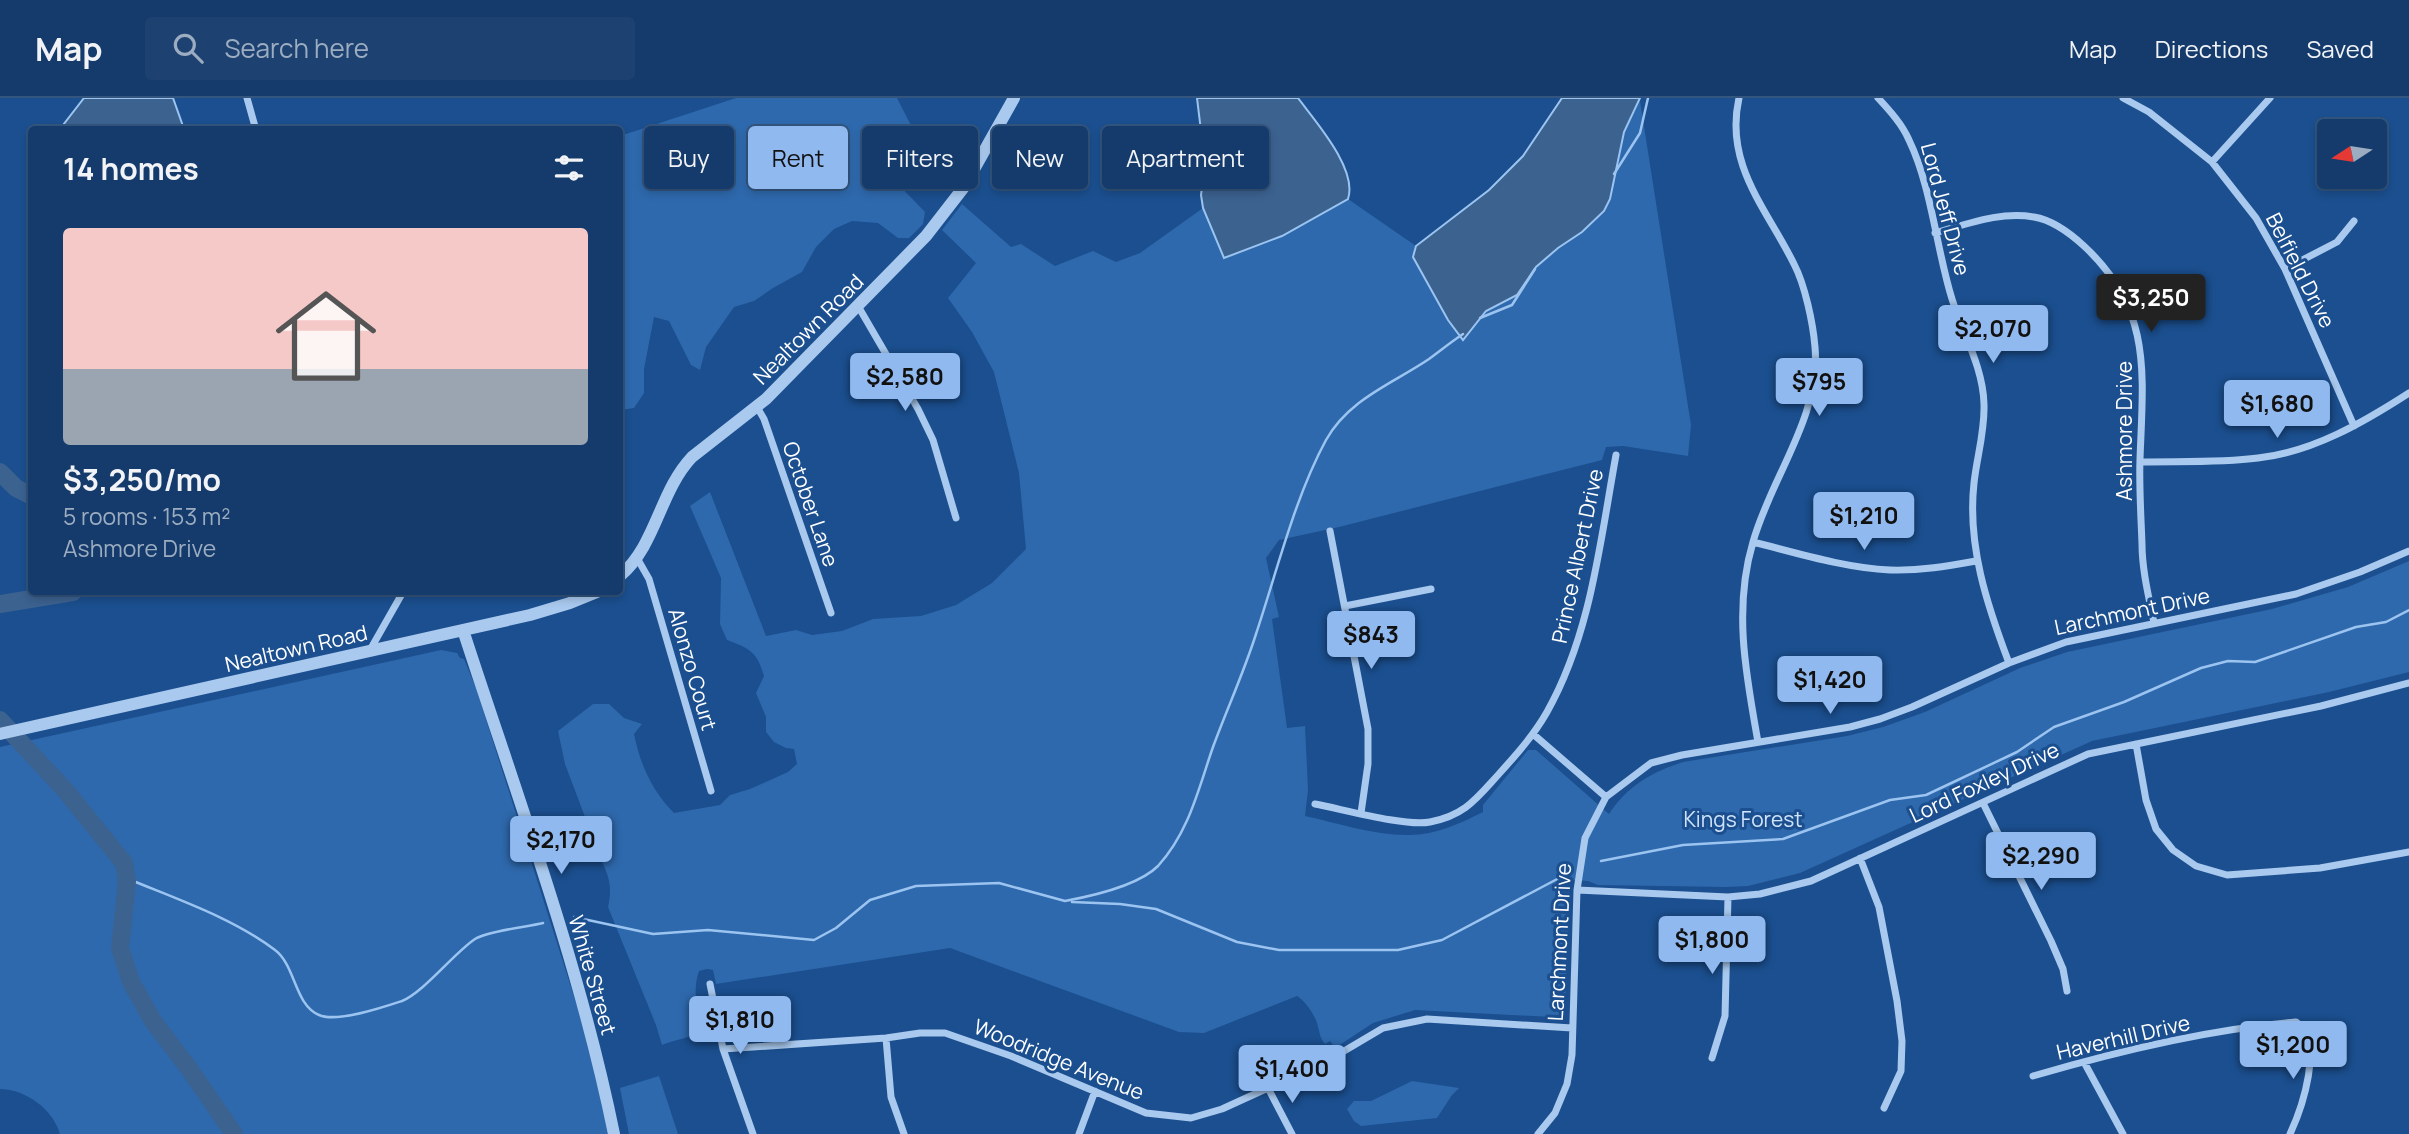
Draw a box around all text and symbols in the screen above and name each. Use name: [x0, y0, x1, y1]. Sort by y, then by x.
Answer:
search box: [145, 17, 635, 80]
text: Map: [35, 26, 103, 71]
icon: search: [169, 29, 207, 67]
text: Search here: [225, 30, 369, 66]
text: Map: [2069, 32, 2117, 65]
text: Directions: [2155, 32, 2268, 65]
text: Saved: [2306, 32, 2374, 65]
north arrow: [2317, 119, 2387, 189]
map controls: [2317, 119, 2387, 189]
chip: Buy: [644, 126, 734, 189]
chip: Rent: [748, 126, 848, 189]
chip: Filters: [862, 126, 978, 189]
chip: New: [992, 126, 1088, 189]
chip: Apartment: [1102, 126, 1269, 189]
street label: Lord Jeff Drive: [1915, 140, 1977, 278]
text: 14 homes: [63, 148, 199, 189]
icon: filters: [550, 149, 588, 187]
street label: Belfield Drive: [2260, 208, 2342, 332]
street label: Nealtown Road: [747, 268, 869, 390]
icon: home: [263, 273, 389, 399]
pin: $3,250: [2094, 274, 2208, 334]
text: $3,250: [2112, 281, 2190, 313]
pin: $2,070: [1936, 306, 2050, 365]
text: $2,070: [1954, 312, 2032, 344]
pin: $2,580: [848, 354, 962, 413]
pin: $795: [1778, 358, 1860, 418]
text: $2,580: [866, 360, 944, 392]
street label: Ashmore Drive: [2110, 361, 2138, 501]
text: $795: [1792, 365, 1846, 397]
pin: $1,680: [2220, 380, 2334, 440]
text: $1,680: [2240, 387, 2314, 419]
street label: October Lane: [776, 438, 846, 570]
text: $3,250/mo: [63, 459, 221, 500]
street label: Prince Albert Drive: [1545, 466, 1609, 646]
pin: $1,210: [1807, 492, 1921, 552]
text: $1,210: [1829, 499, 1899, 531]
text: 5 rooms · 153 m²: [63, 500, 230, 532]
text: Ashmore Drive: [63, 532, 216, 564]
street label: Larchmont Drive: [2052, 581, 2212, 641]
street label: Alonzo Court: [662, 605, 724, 733]
pin: $843: [1330, 612, 1412, 671]
street label: Nealtown Road: [222, 618, 370, 678]
text: $843: [1343, 618, 1399, 650]
pin: $1,420: [1773, 656, 1887, 716]
text: $1,420: [1793, 663, 1867, 695]
street label: Lord Foxley Drive: [1905, 735, 2063, 829]
park label: Kings Forest: [1683, 805, 1803, 833]
pin: $2,170: [504, 816, 618, 876]
text: $2,170: [526, 823, 596, 855]
pin: $2,290: [1984, 832, 2098, 892]
text: $2,290: [2002, 839, 2080, 871]
street label: Larchmont Drive: [1541, 862, 1577, 1022]
street label: White Street: [563, 912, 623, 1038]
pin: $1,800: [1655, 916, 1769, 976]
text: $1,800: [1675, 923, 1749, 955]
pin: $1,810: [683, 996, 797, 1056]
text: $1,810: [705, 1003, 775, 1035]
street label: Haverhill Drive: [2053, 1008, 2193, 1066]
street label: Woodridge Avenue: [970, 1012, 1148, 1106]
pin: $1,200: [2236, 1021, 2350, 1081]
text: $1,200: [2256, 1028, 2330, 1060]
pin: $1,400: [1235, 1046, 1349, 1105]
text: $1,400: [1255, 1052, 1329, 1084]

